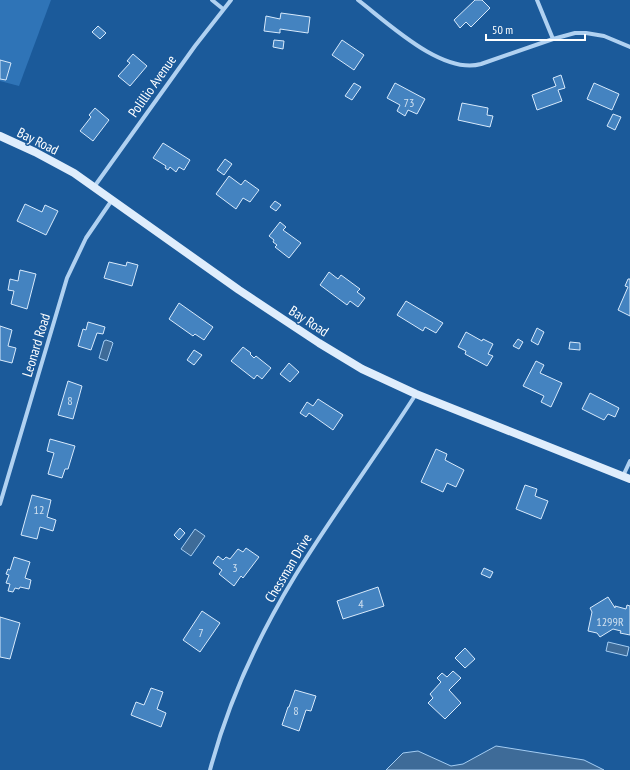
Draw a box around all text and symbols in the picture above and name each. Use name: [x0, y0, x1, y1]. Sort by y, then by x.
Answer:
scale bar: [486, 16, 585, 42]
text: 50 m: [492, 22, 513, 37]
street label: Polillio Avenue: [124, 51, 180, 121]
house number: 73: [404, 95, 414, 110]
street label: Bay Road: [14, 123, 62, 159]
street label: Bay Road: [286, 301, 332, 341]
street label: Leonard Road: [18, 311, 54, 379]
house number: 8: [67, 393, 73, 408]
house number: 12: [34, 502, 44, 517]
street label: Chessman Drive: [260, 530, 316, 606]
house number: 3: [232, 560, 238, 575]
house number: 4: [358, 596, 364, 611]
house number: 1299R: [596, 614, 624, 629]
house number: 7: [198, 625, 204, 640]
house number: 8: [293, 703, 299, 718]

